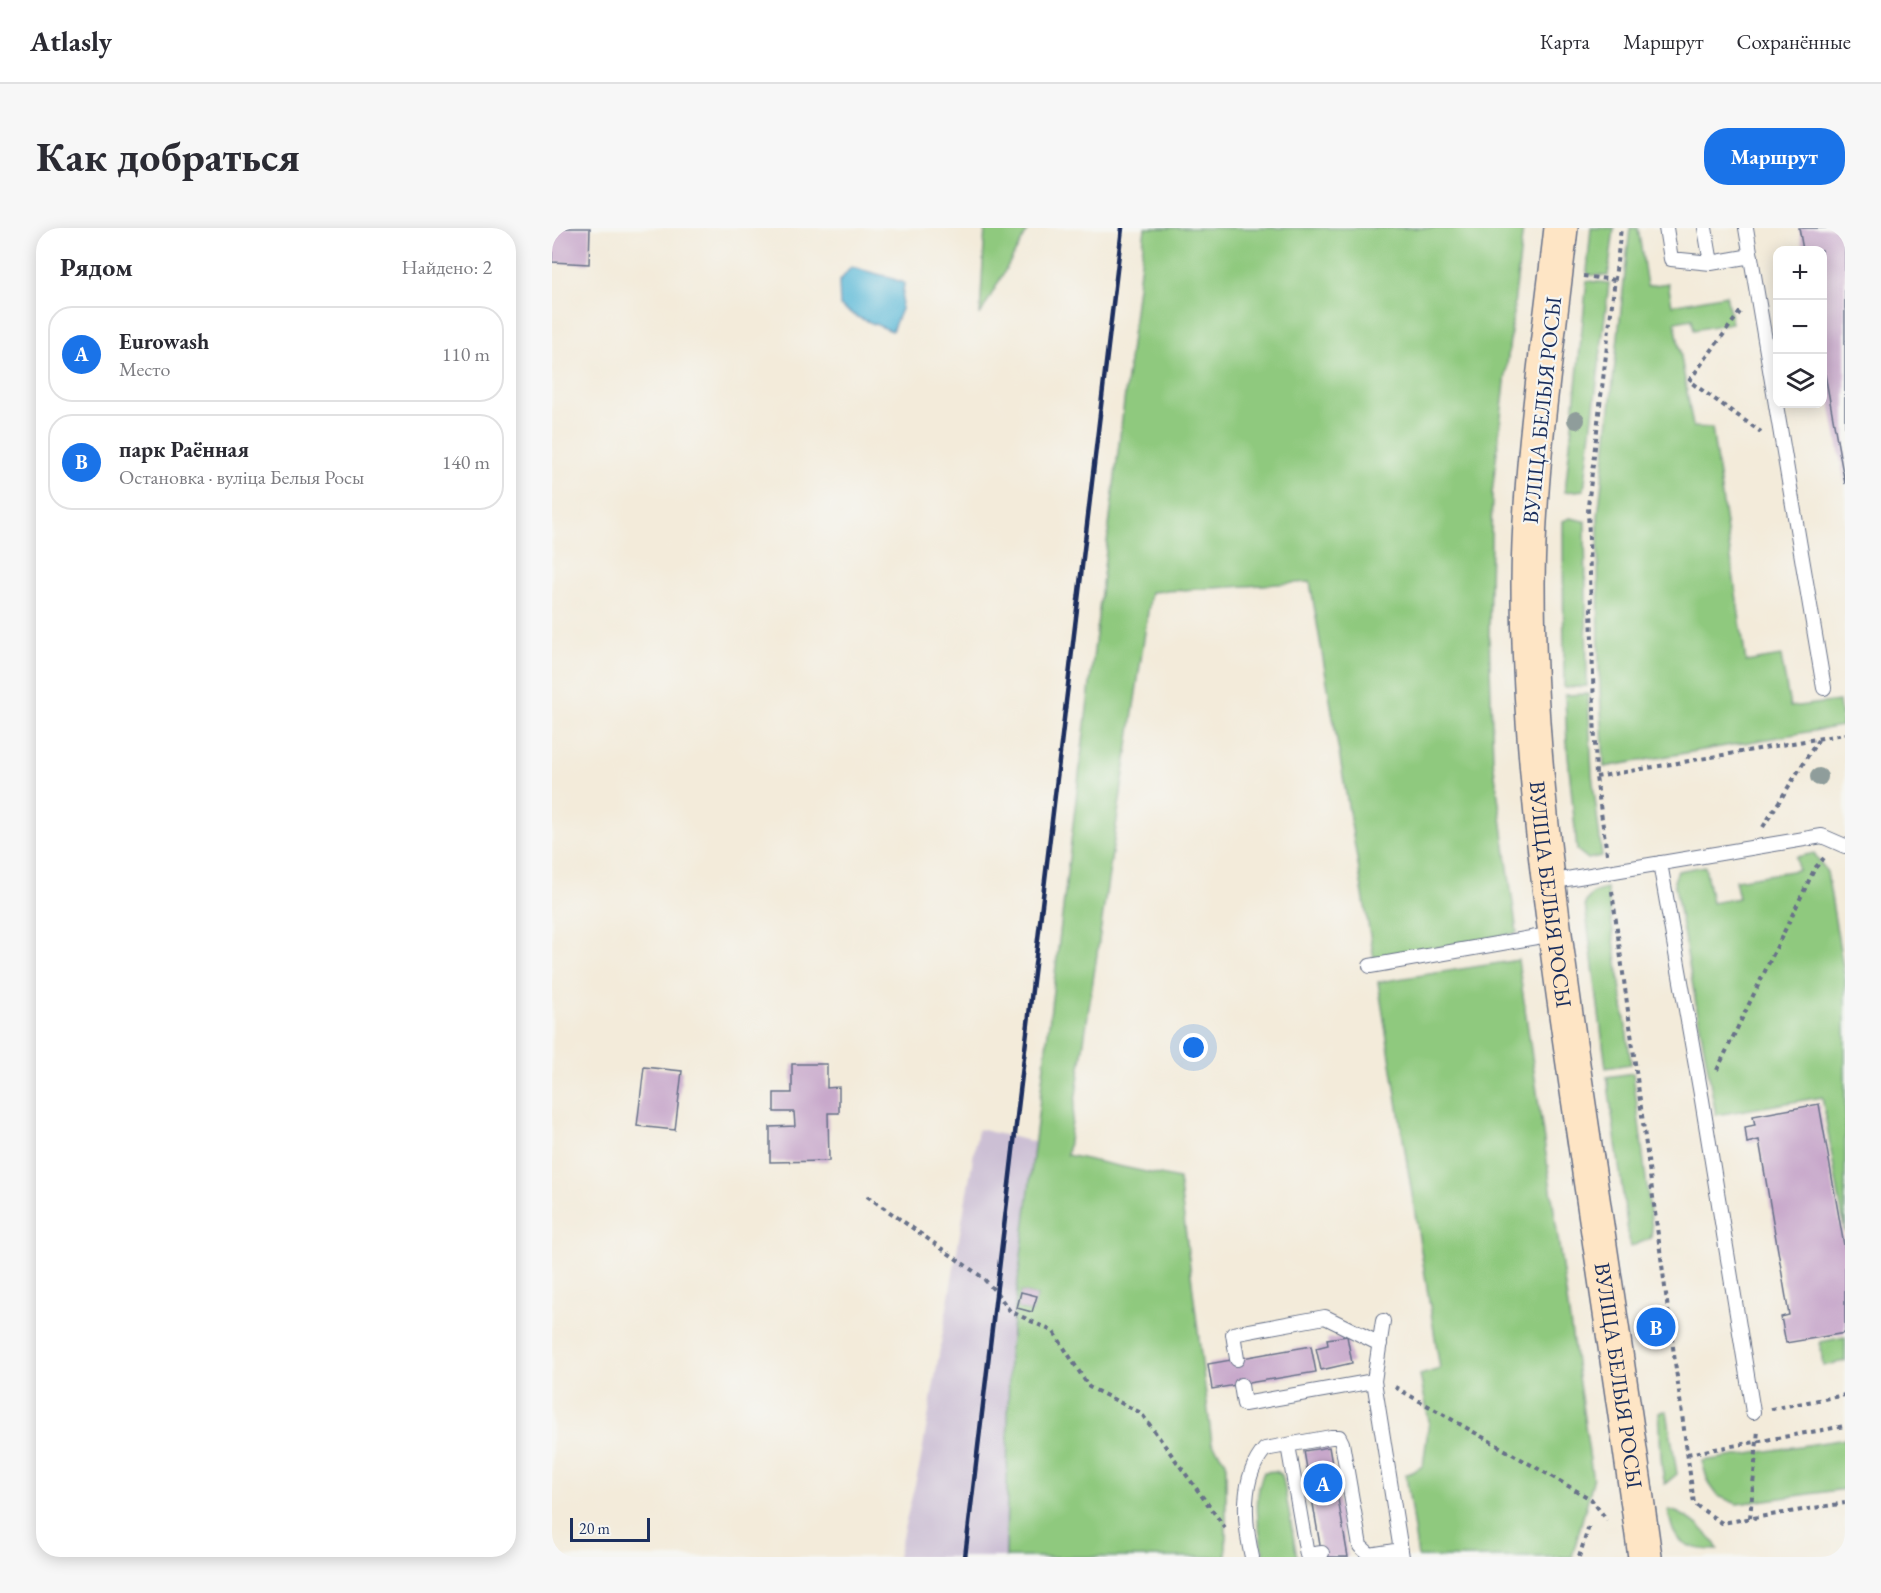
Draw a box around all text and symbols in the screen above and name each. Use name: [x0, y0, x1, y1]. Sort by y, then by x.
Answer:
text: Atlasly: [30, 23, 112, 59]
text: Карта: [1540, 28, 1590, 55]
text: Маршрут: [1623, 28, 1704, 55]
text: Сохранённые: [1737, 28, 1851, 55]
button: Маршрут: [1704, 128, 1845, 185]
text: Как добраться: [36, 129, 300, 184]
map controls: [1773, 246, 1827, 408]
button: +: [1773, 246, 1827, 300]
text: Рядом: [60, 250, 133, 284]
text: Найдено: 2: [401, 254, 492, 280]
street label: ВУЛІЦА БЕЛЫЯ РОСЫ: [1516, 295, 1568, 525]
button: −: [1773, 300, 1827, 354]
text: Eurowash: [119, 327, 209, 356]
text: A: [74, 341, 89, 367]
text: 110 m: [442, 341, 490, 367]
button: layers: [1773, 354, 1827, 408]
text: Место: [119, 356, 170, 382]
text: парк Раённая: [119, 435, 249, 464]
text: B: [75, 449, 88, 475]
text: 140 m: [442, 449, 490, 475]
text: Остановка · вуліца Белыя Росы: [119, 464, 364, 490]
street label: ВУЛІЦА БЕЛЫЯ РОСЫ: [1523, 780, 1579, 1010]
your location: [1179, 1033, 1208, 1062]
street label: ВУЛІЦА БЕЛЫЯ РОСЫ: [1588, 1260, 1650, 1490]
pin: B: [1636, 1304, 1676, 1350]
pin: A: [1304, 1460, 1342, 1506]
scale bar: [570, 1515, 650, 1542]
text: 20 m: [579, 1518, 610, 1539]

